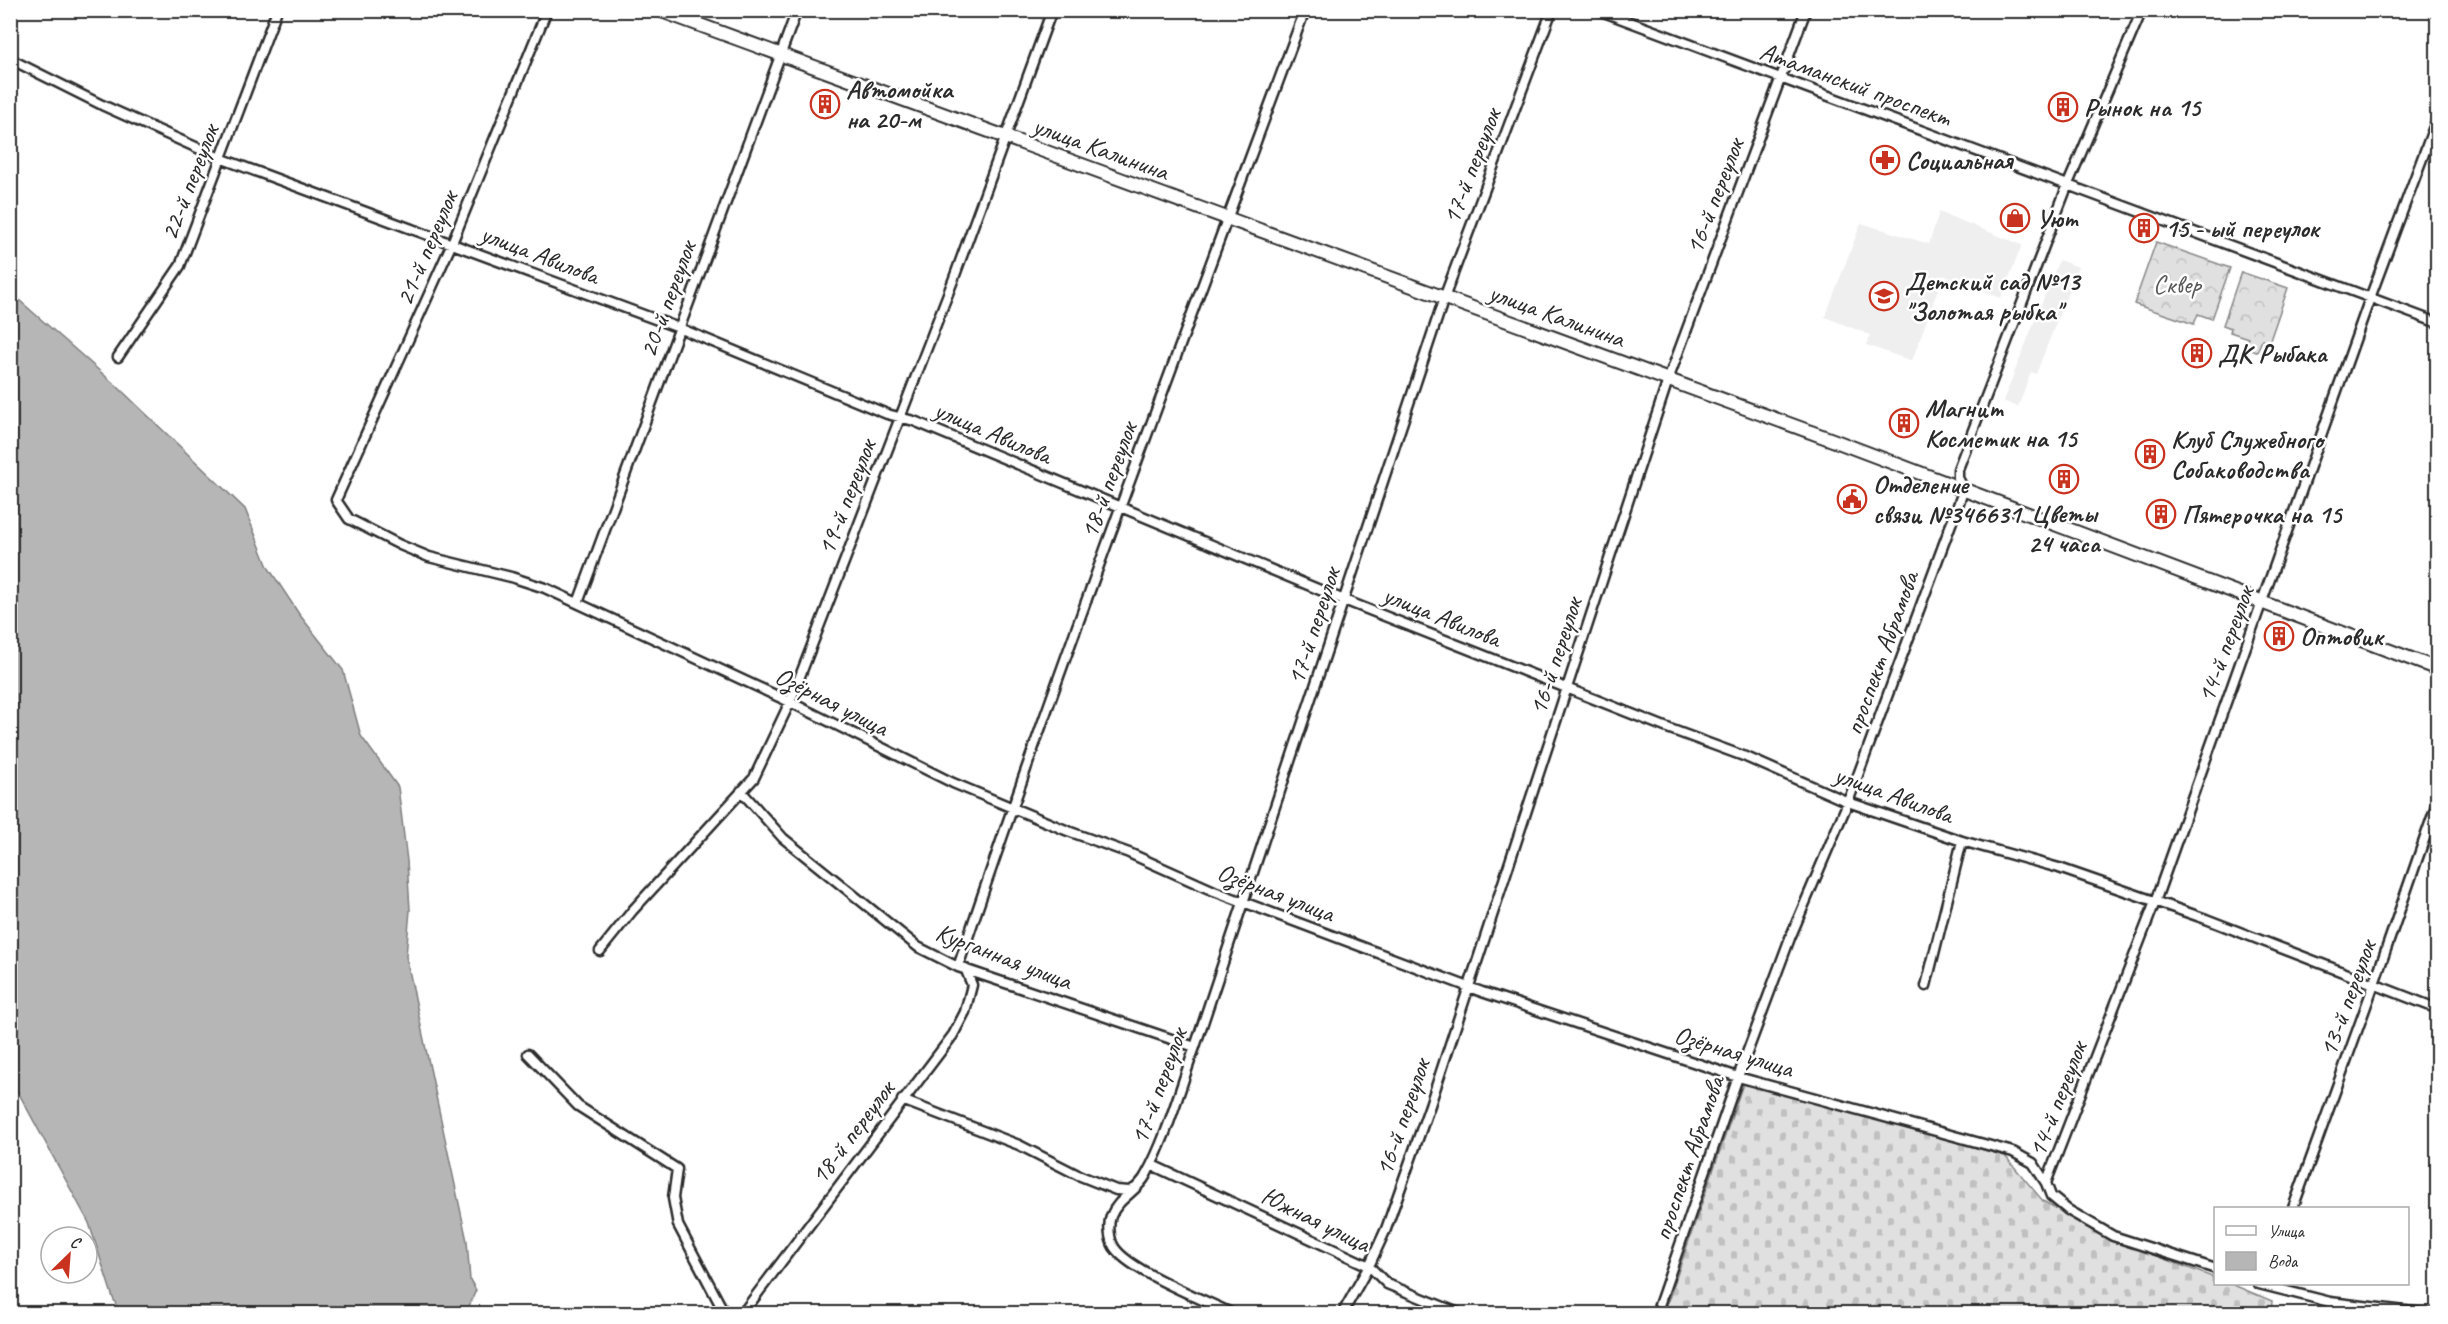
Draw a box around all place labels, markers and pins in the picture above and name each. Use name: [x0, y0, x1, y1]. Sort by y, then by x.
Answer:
place label: Автомойка на 20-м: [846, 73, 955, 136]
building icon: Автомойка на 20-м: [809, 88, 841, 120]
building icon: Рынок на 15: [2047, 91, 2079, 123]
place label: Рынок на 15: [2084, 91, 2203, 124]
pharmacy icon: Социальная: [1869, 144, 1901, 176]
place label: Социальная: [1906, 144, 2014, 177]
shop icon: Уют: [1999, 202, 2031, 234]
place label: Уют: [2036, 202, 2079, 235]
building icon: 15 - ый переулок: [2128, 212, 2160, 244]
place label: 15 - ый переулок: [2165, 212, 2321, 245]
place label: Детский сад №13 "Золотая рыбка": [1905, 265, 2082, 328]
school or university icon: Детский сад №13 "Золотая рыбка": [1868, 280, 1900, 312]
building icon: ДК Рыбака: [2181, 337, 2213, 369]
place label: ДК Рыбака: [2218, 337, 2328, 370]
place label: Магнит Косметик на 15: [1925, 392, 2079, 455]
building icon: Магнит Косметик на 15: [1888, 407, 1920, 439]
place label: Клуб Служебного Собаководства: [2171, 423, 2326, 486]
building icon: Клуб Служебного Собаководства: [2134, 438, 2166, 470]
building icon: Цветы 24 часа: [2048, 463, 2080, 495]
place label: Отделение связи №346631: [1873, 468, 2024, 531]
public building icon: Отделение связи №346631: [1836, 483, 1868, 515]
place label: Цветы 24 часа: [2028, 497, 2101, 560]
building icon: Пятерочка на 15: [2145, 498, 2177, 530]
place label: Пятерочка на 15: [2182, 498, 2344, 531]
building icon: Оптовик: [2263, 620, 2295, 652]
place label: Оптовик: [2300, 620, 2385, 653]

